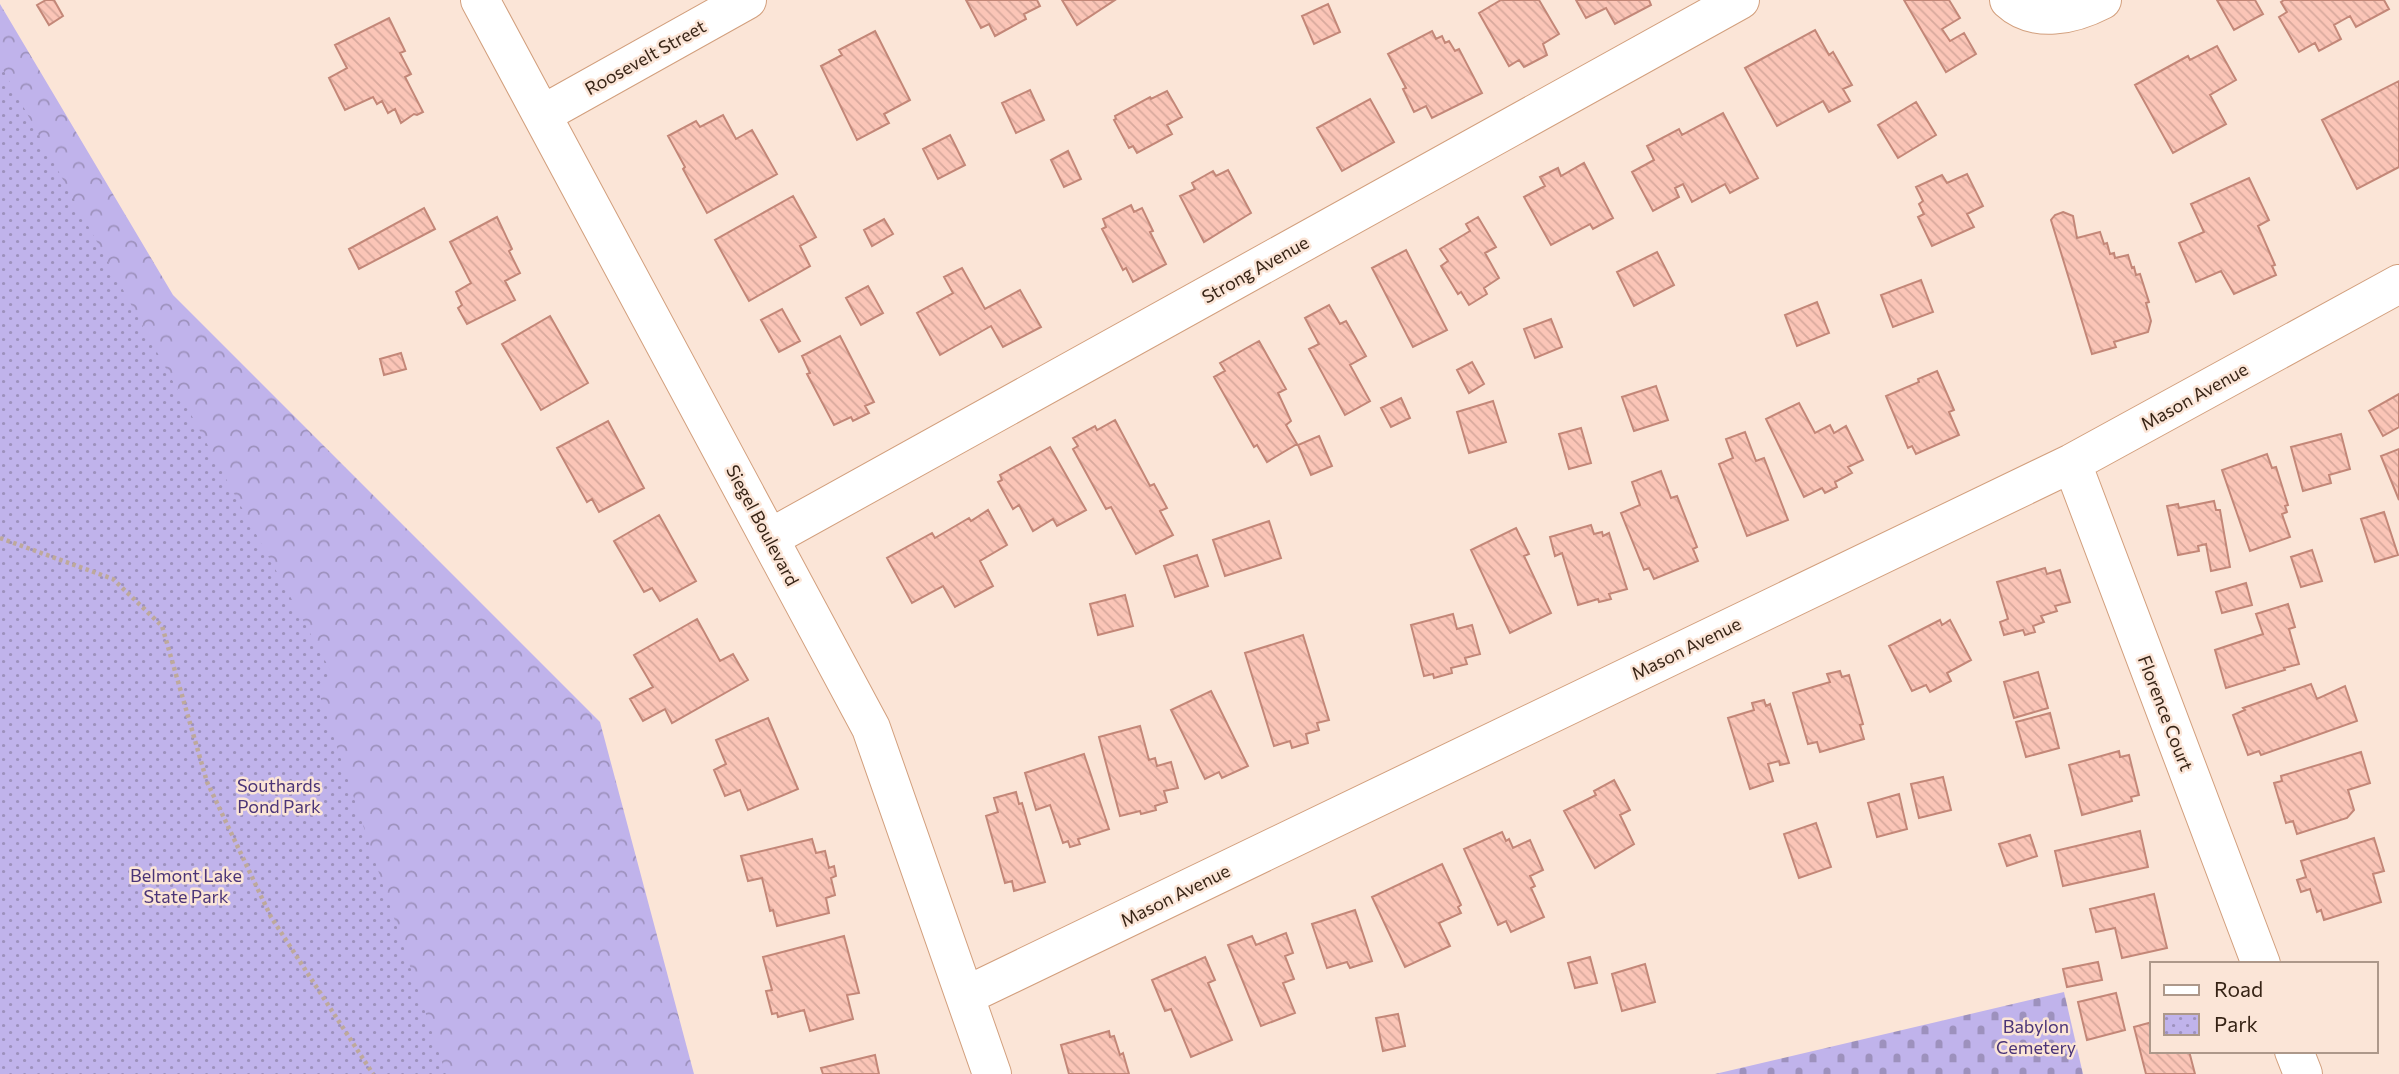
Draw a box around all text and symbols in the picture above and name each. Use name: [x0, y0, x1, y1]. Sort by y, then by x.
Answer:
street label: Roosevelt Street: [581, 15, 709, 99]
street label: Strong Avenue: [1198, 231, 1312, 307]
street label: Mason Avenue: [2137, 357, 2251, 435]
street label: Siegel Boulevard: [722, 461, 804, 589]
street label: Mason Avenue: [1628, 612, 1744, 684]
street label: Florence Court: [2134, 652, 2198, 774]
park label: Southards Pond Park: [237, 774, 321, 817]
street label: Mason Avenue: [1117, 859, 1233, 931]
park label: Belmont Lake State Park: [130, 864, 242, 907]
legend: [2150, 962, 2378, 1053]
text: Road: [2214, 976, 2263, 1001]
text: Park: [2214, 1011, 2258, 1036]
park label: Babylon Cemetery: [1996, 1015, 2076, 1058]

